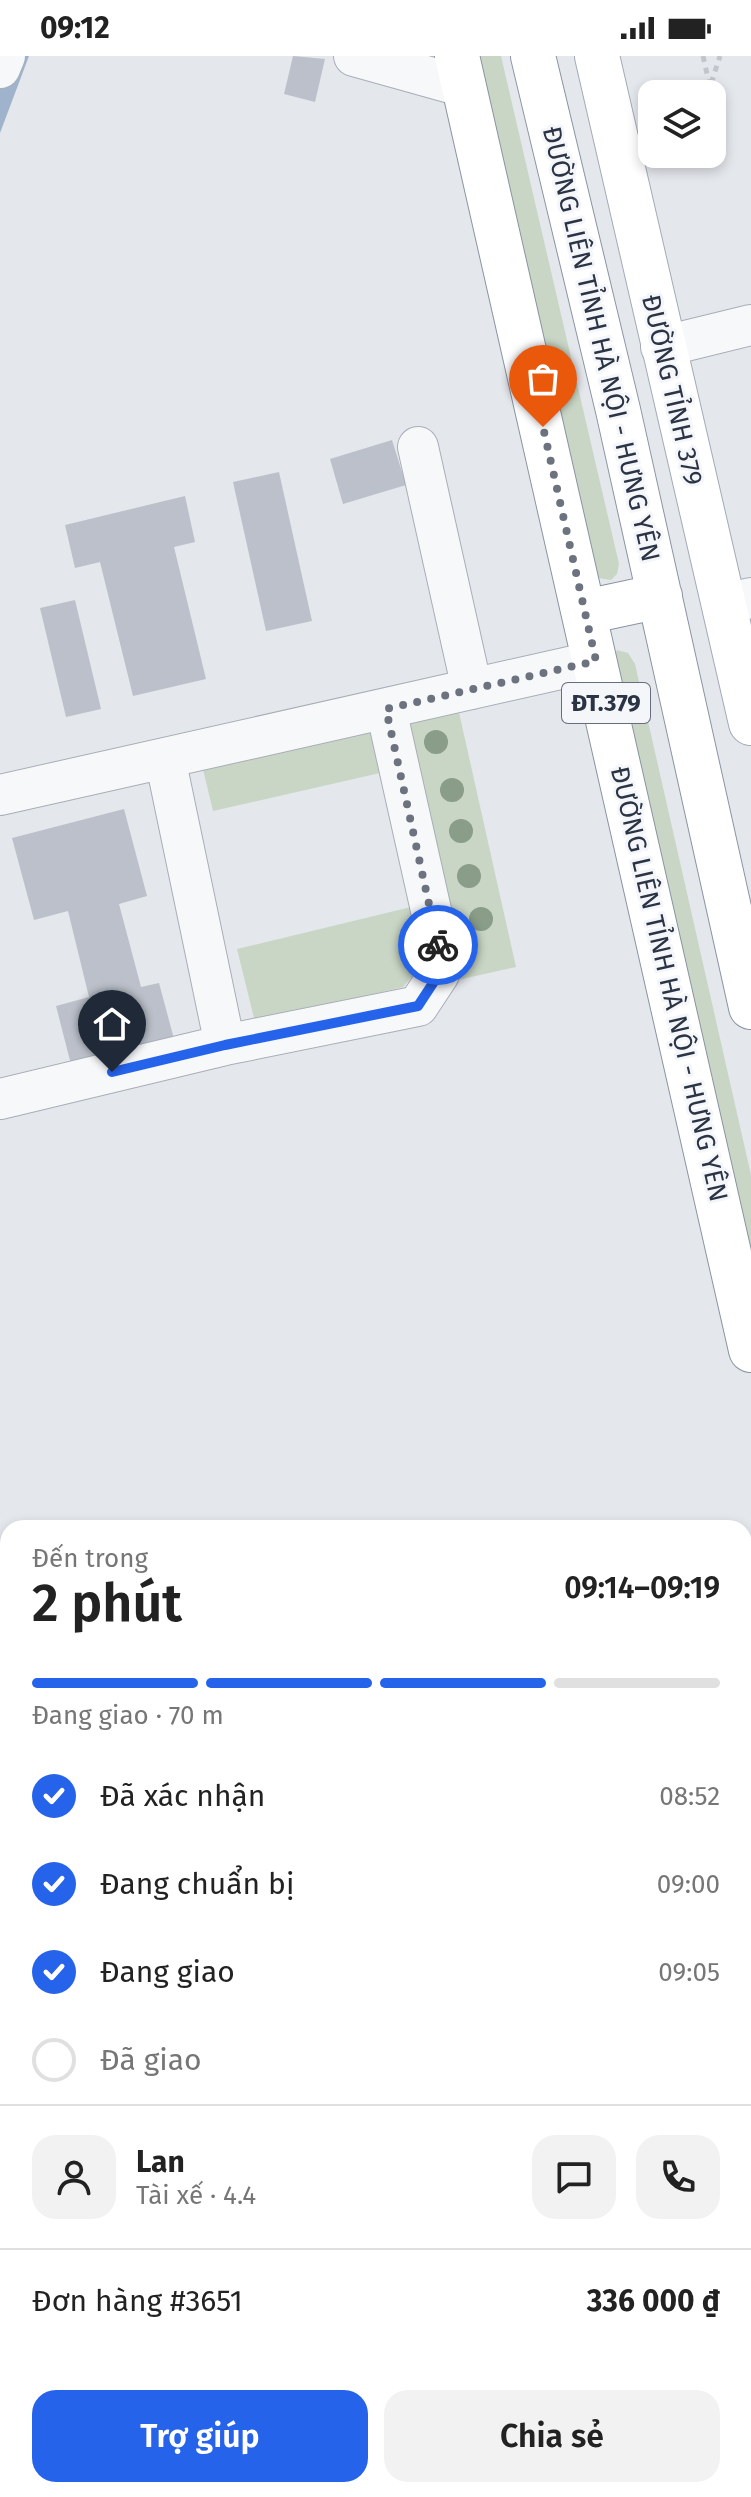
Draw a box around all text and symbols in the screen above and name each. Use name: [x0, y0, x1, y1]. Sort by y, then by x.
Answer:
text: 09:12: [40, 10, 110, 46]
map controls: [638, 80, 726, 168]
button: layers: [638, 80, 726, 168]
street label: ĐƯỜNG LIÊN TỈNH HÀ NỘI - HƯNG YÊN: [536, 123, 668, 565]
street label: ĐƯỜNG TỈNH 379: [635, 291, 711, 488]
pin: [509, 345, 577, 427]
icon: bag: [521, 357, 565, 401]
road number: ĐT.379: [562, 683, 650, 723]
street label: ĐƯỜNG LIÊN TỈNH HÀ NỘI - HƯNG YÊN: [604, 763, 736, 1205]
courier: [398, 905, 478, 985]
icon: bike: [416, 923, 460, 967]
pin: [78, 990, 146, 1072]
icon: home: [90, 1002, 134, 1046]
text: Đến trong: [32, 1543, 148, 1574]
text: 09:14–09:19: [564, 1570, 720, 1606]
text: 2 phút: [32, 1572, 182, 1635]
text: Đang giao · 70 m: [32, 1700, 224, 1731]
icon: check: [32, 1774, 76, 1818]
text: Đã xác nhận: [100, 1778, 265, 1814]
text: 08:52: [659, 1781, 720, 1812]
icon: check: [32, 1862, 76, 1906]
text: Đang chuẩn bị: [100, 1866, 294, 1902]
text: 09:00: [657, 1869, 720, 1900]
icon: check: [32, 1950, 76, 1994]
text: Đang giao: [100, 1954, 235, 1990]
text: 09:05: [658, 1957, 720, 1988]
text: Đã giao: [100, 2042, 202, 2078]
button: person: [32, 2135, 116, 2219]
button: chat: [532, 2135, 616, 2219]
button: phone: [636, 2135, 720, 2219]
text: Lan: [136, 2144, 185, 2180]
text: Tài xế · 4.4: [136, 2180, 256, 2211]
text: Đơn hàng #3651: [32, 2283, 243, 2319]
text: 336 000 ₫: [587, 2283, 720, 2319]
button: Trợ giúp: [32, 2390, 368, 2482]
button: Chia sẻ: [384, 2390, 720, 2482]

